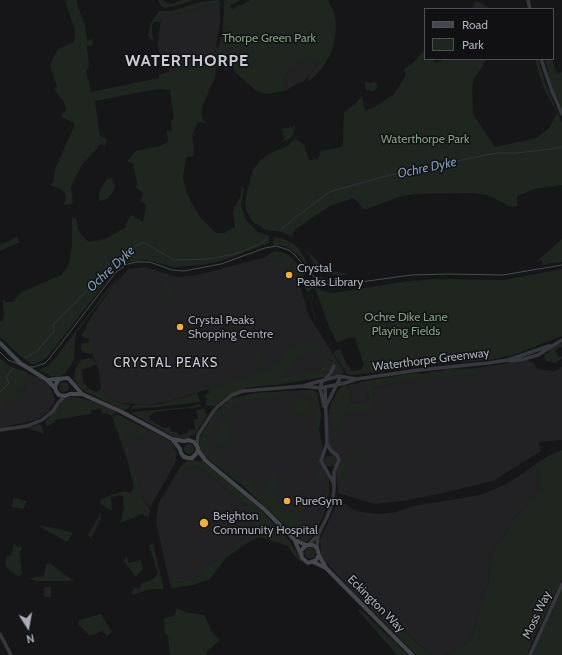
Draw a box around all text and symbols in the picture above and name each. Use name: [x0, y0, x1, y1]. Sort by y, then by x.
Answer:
legend: [424, 8, 554, 60]
text: Road: [462, 17, 488, 32]
park label: Thorpe Green Park: [222, 31, 316, 45]
text: Park: [462, 37, 484, 52]
district label: WATERTHORPE: [125, 51, 249, 71]
park label: Waterthorpe Park: [381, 132, 469, 146]
water label: Ochre Dyke: [396, 154, 458, 182]
water label: Ochre Dyke: [84, 243, 138, 295]
place label: Crystal Peaks Library: [297, 261, 363, 289]
marker: Crystal Peaks Library: [284, 270, 294, 280]
park label: Ochre Dike Lane Playing Fields: [364, 310, 448, 338]
place label: Crystal Peaks Shopping Centre: [188, 313, 273, 341]
marker: Crystal Peaks Shopping Centre: [175, 322, 185, 332]
street label: Waterthorpe Greenway: [372, 346, 490, 374]
district label: CRYSTAL PEAKS: [114, 355, 218, 371]
place label: PureGym: [295, 494, 342, 508]
marker: PureGym: [282, 496, 292, 506]
place label: Beighton Community Hospital: [213, 509, 318, 537]
marker: Beighton Community Hospital: [198, 517, 210, 529]
street label: Eckington Way: [344, 572, 408, 636]
street label: Moss Way: [520, 589, 554, 641]
north arrow: [8, 607, 48, 647]
text: N: [25, 631, 35, 646]

